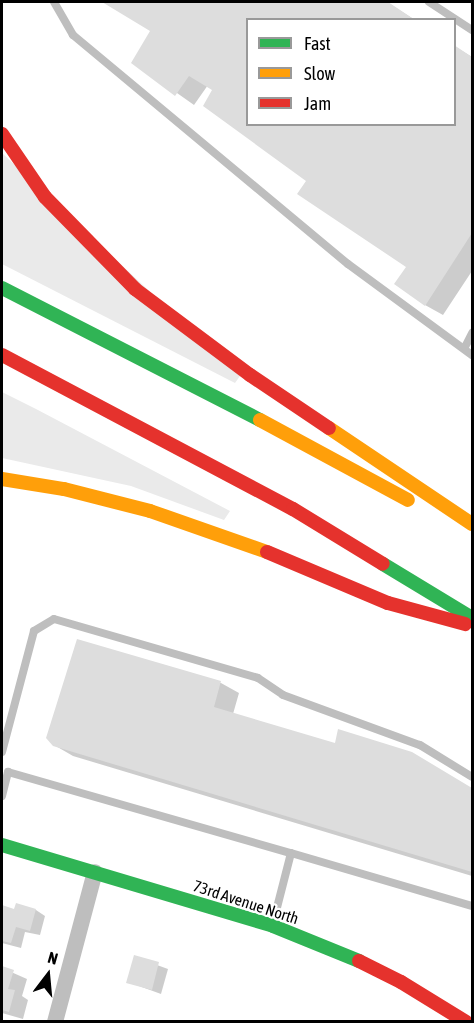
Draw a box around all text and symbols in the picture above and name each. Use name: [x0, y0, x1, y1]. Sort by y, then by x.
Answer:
legend: [246, 18, 456, 126]
text: Fast: [304, 33, 331, 54]
text: Slow: [304, 63, 335, 84]
text: Jam: [304, 93, 331, 114]
street label: 73rd Avenue North: [191, 876, 301, 928]
north arrow: [18, 945, 78, 1005]
text: N: [46, 948, 60, 968]

